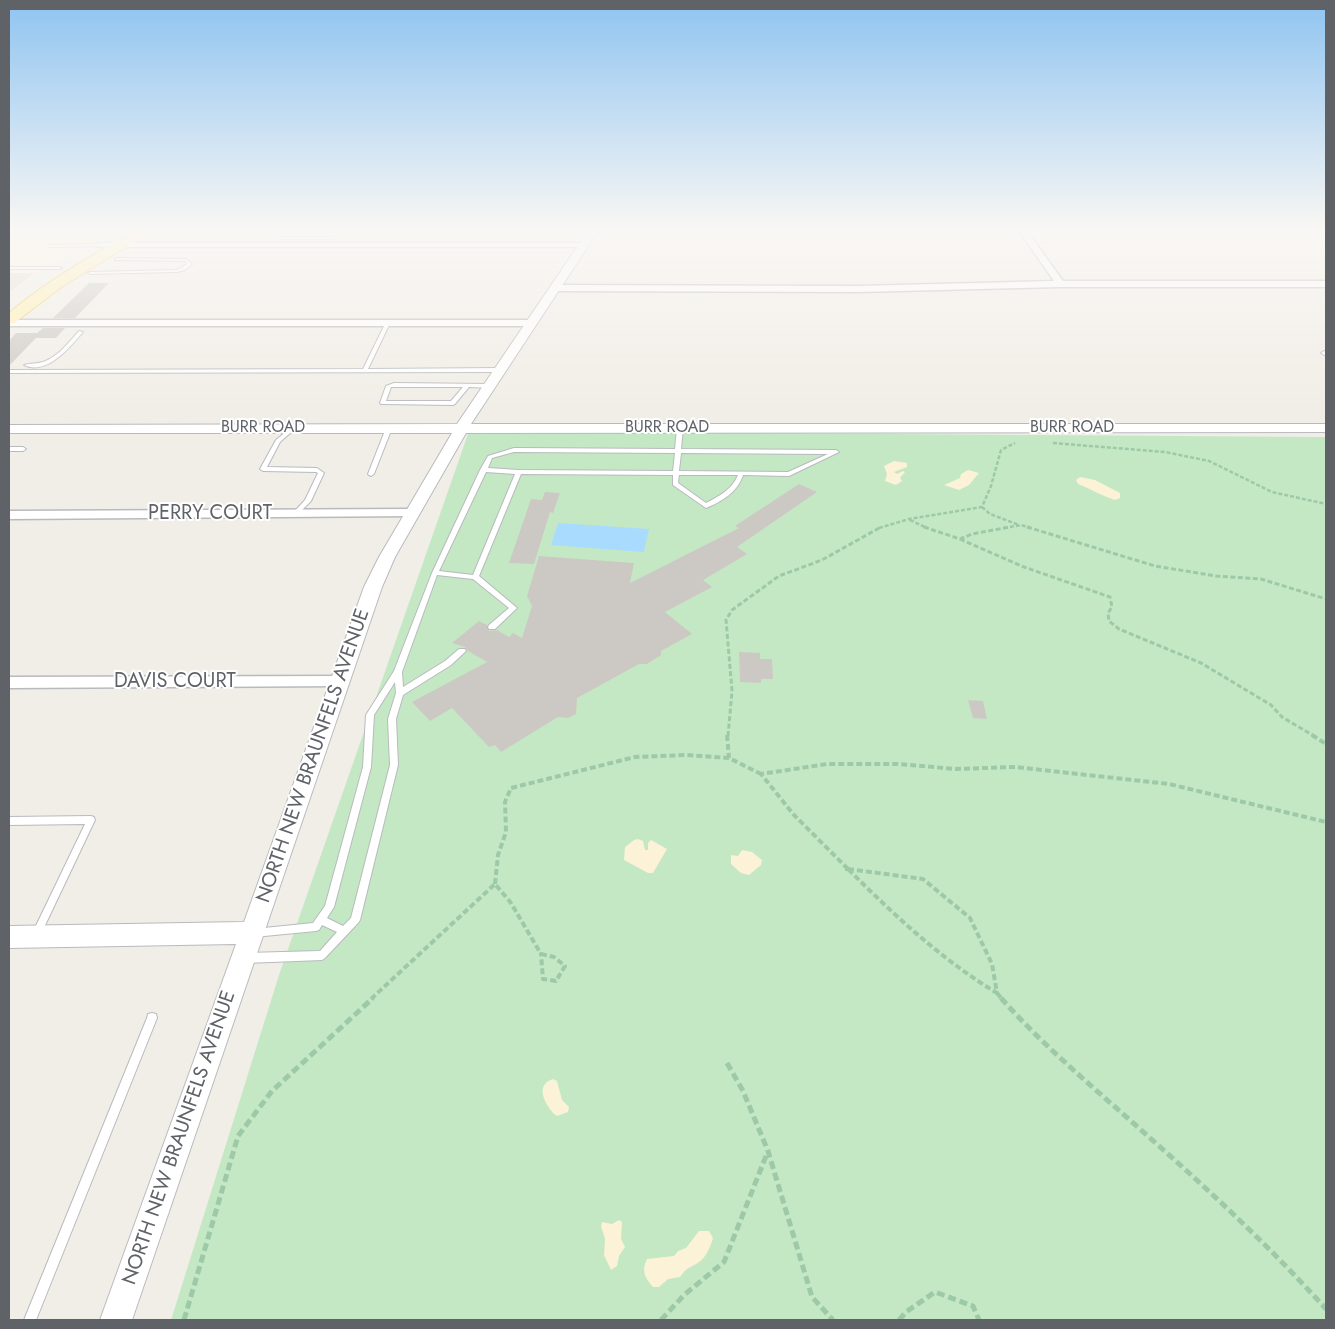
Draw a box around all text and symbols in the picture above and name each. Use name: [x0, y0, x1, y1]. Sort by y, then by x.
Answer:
street label: BURR ROAD: [221, 418, 305, 438]
street label: BURR ROAD: [625, 418, 709, 438]
street label: BURR ROAD: [1030, 418, 1114, 438]
street label: PERRY COURT: [148, 502, 272, 526]
street label: NORTH NEW BRAUNFELS AVENUE: [252, 606, 376, 906]
street label: DAVIS COURT: [114, 670, 236, 694]
street label: NORTH NEW BRAUNFELS AVENUE: [118, 988, 242, 1288]

